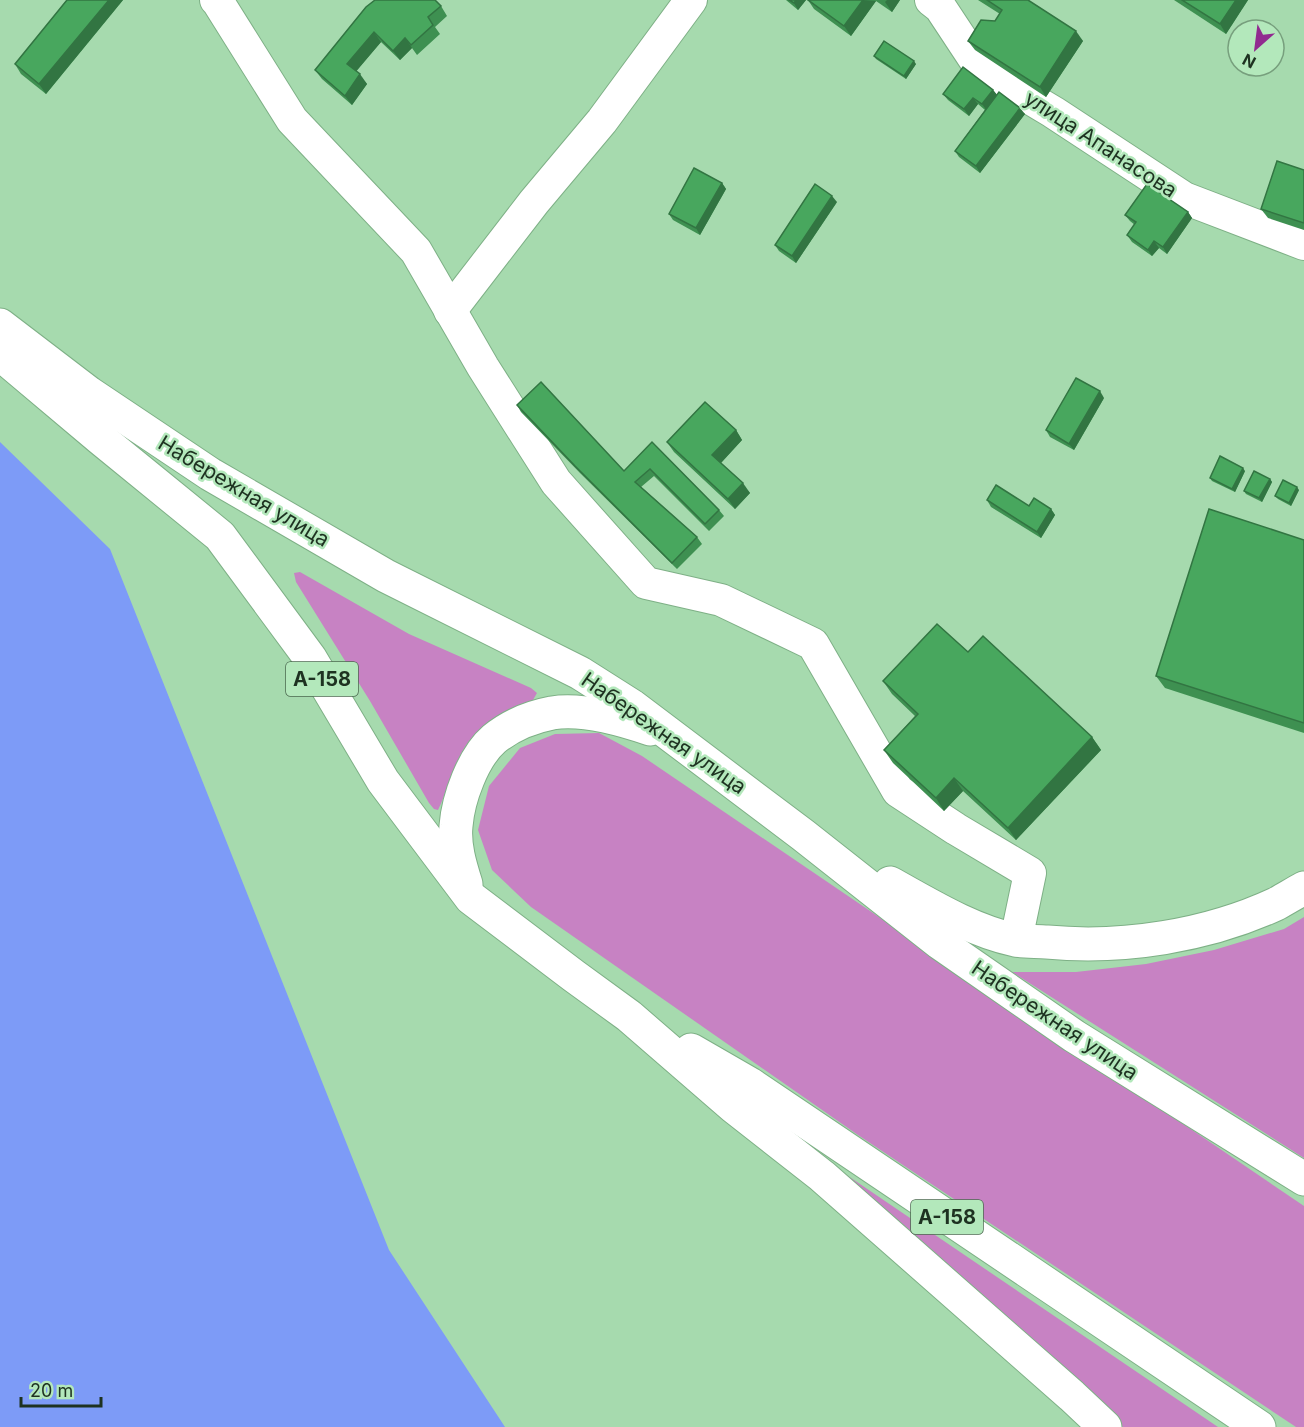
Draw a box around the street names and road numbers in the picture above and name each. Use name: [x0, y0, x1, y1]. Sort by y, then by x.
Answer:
street label: улица Апанасова: [1020, 85, 1182, 203]
street label: Набережная улица: [154, 430, 334, 552]
road number: А-158: [286, 662, 358, 696]
street label: Набережная улица: [577, 667, 751, 799]
street label: Набережная улица: [967, 955, 1143, 1085]
road number: А-158: [911, 1200, 983, 1234]

